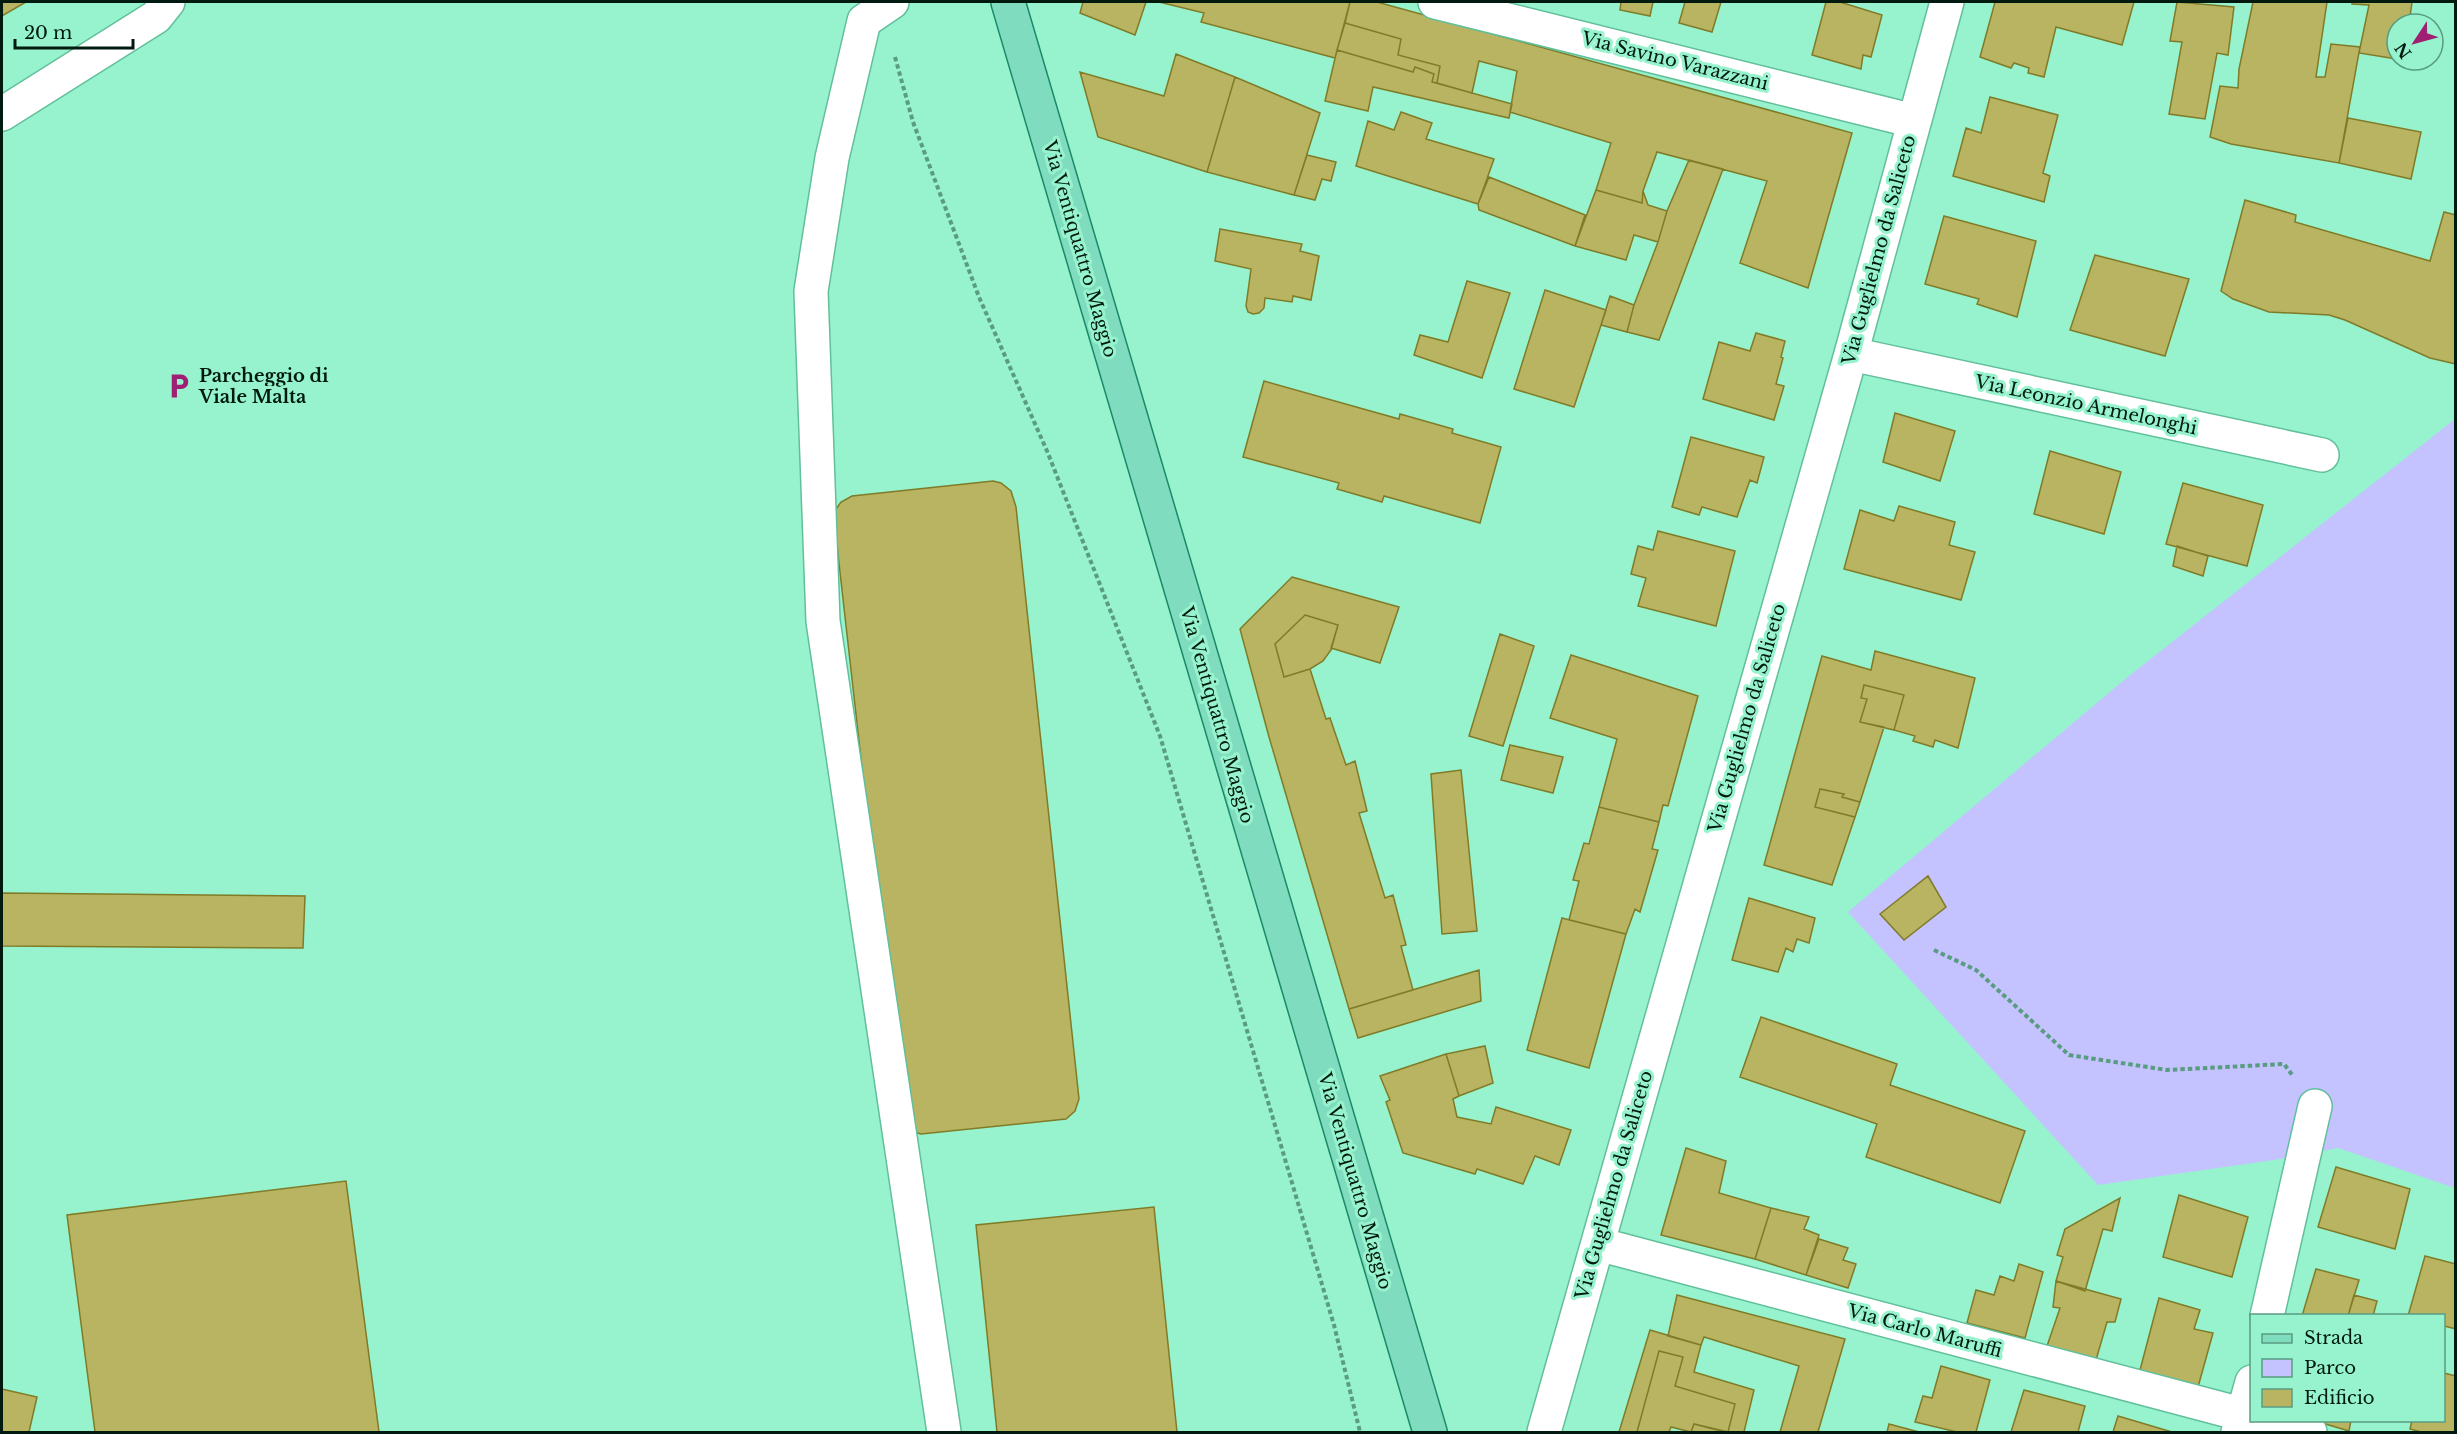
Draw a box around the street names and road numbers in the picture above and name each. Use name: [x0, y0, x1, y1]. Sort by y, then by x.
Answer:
street label: Via Savino Varazzani: [1578, 27, 1771, 95]
street label: Via Guglielmo da Saliceto: [1837, 133, 1920, 368]
street label: Via Ventiquattro Maggio: [1038, 137, 1121, 360]
street label: Via Leonzio Armelonghi: [1972, 370, 2199, 439]
street label: Via Guglielmo da Saliceto: [1703, 601, 1790, 836]
street label: Via Ventiquattro Maggio: [1175, 603, 1258, 826]
street label: Via Guglielmo da Saliceto: [1570, 1068, 1657, 1303]
street label: Via Ventiquattro Maggio: [1313, 1069, 1396, 1292]
street label: Via Carlo Maruffi: [1845, 1300, 2004, 1362]

